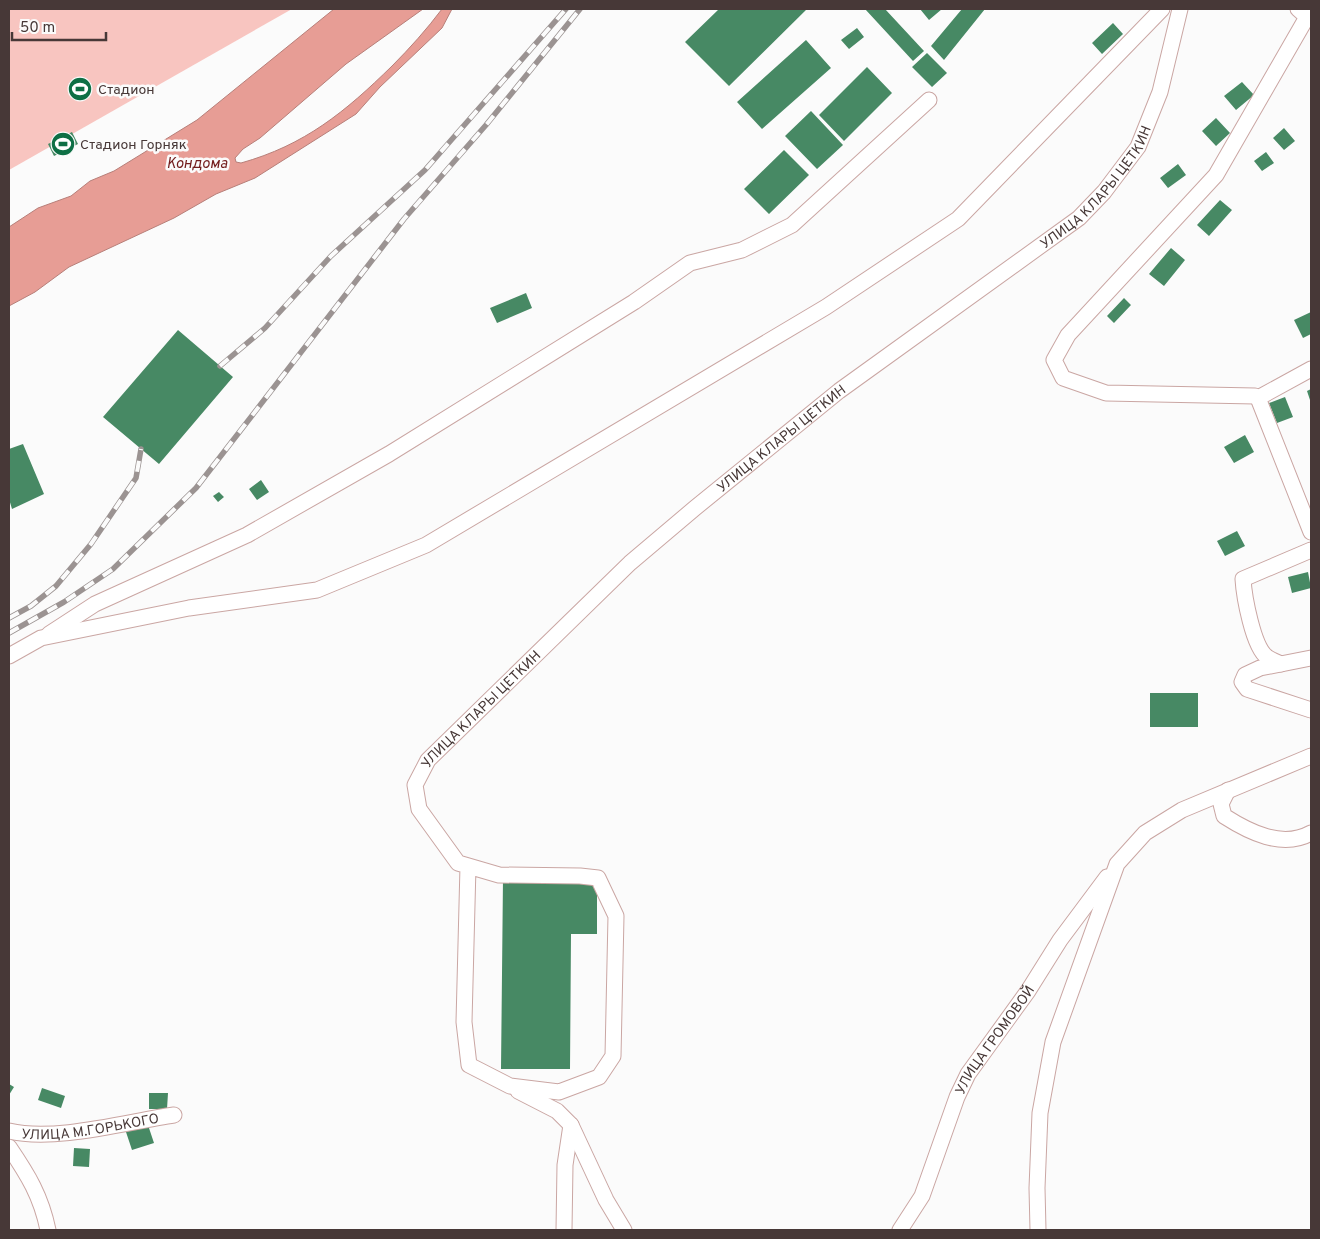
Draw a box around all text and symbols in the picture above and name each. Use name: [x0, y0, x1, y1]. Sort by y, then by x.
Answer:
scale bar: [12, 10, 106, 42]
text: 50 m: [20, 19, 55, 38]
sports icon: Стадион: [67, 76, 93, 102]
place label: Стадион: [98, 82, 155, 99]
street label: УЛИЦА КЛАРЫ ЦЕТКИН: [1038, 123, 1156, 253]
sports icon: Стадион Горняк: [50, 131, 76, 157]
place label: Стадион Горняк: [80, 137, 187, 154]
water label: Кондома: [166, 155, 228, 174]
street label: УЛИЦА КЛАРЫ ЦЕТКИН: [714, 382, 850, 497]
street label: УЛИЦА КЛАРЫ ЦЕТКИН: [418, 648, 545, 771]
street label: УЛИЦА ГРОМОВОЙ: [952, 983, 1039, 1098]
street label: УЛИЦА М.ГОРЬКОГО: [21, 1111, 161, 1144]

